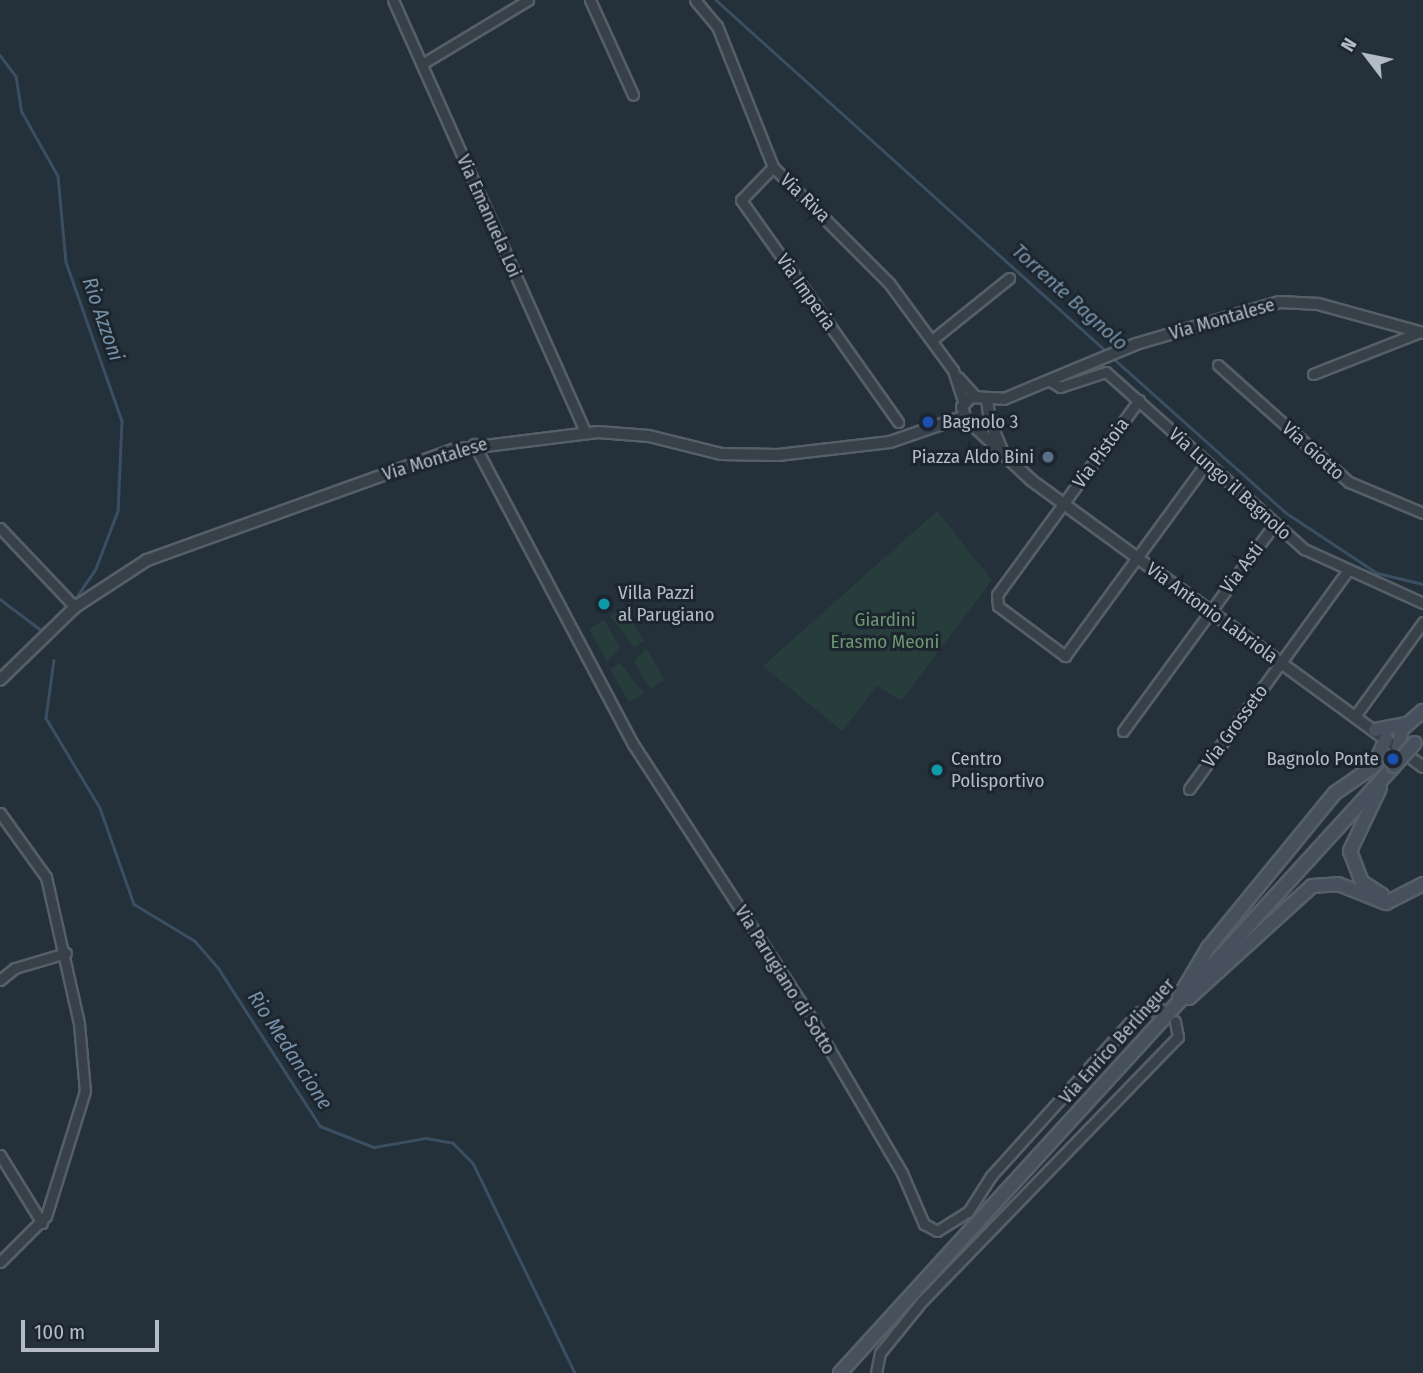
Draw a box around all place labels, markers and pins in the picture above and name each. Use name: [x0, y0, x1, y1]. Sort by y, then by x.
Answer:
place label: Bagnolo 3: [942, 411, 1018, 433]
marker: Bagnolo 3: [920, 414, 936, 430]
place label: Piazza Aldo Bini: [912, 446, 1034, 468]
marker: Piazza Aldo Bini: [1040, 449, 1056, 465]
place label: Villa Pazzi al Parugiano: [618, 582, 714, 626]
marker: Villa Pazzi al Parugiano: [596, 596, 612, 612]
place label: Centro Polisportivo: [951, 748, 1044, 792]
place label: Bagnolo Ponte: [1266, 748, 1379, 770]
marker: Bagnolo Ponte: [1385, 751, 1401, 767]
marker: Centro Polisportivo: [929, 762, 945, 778]

